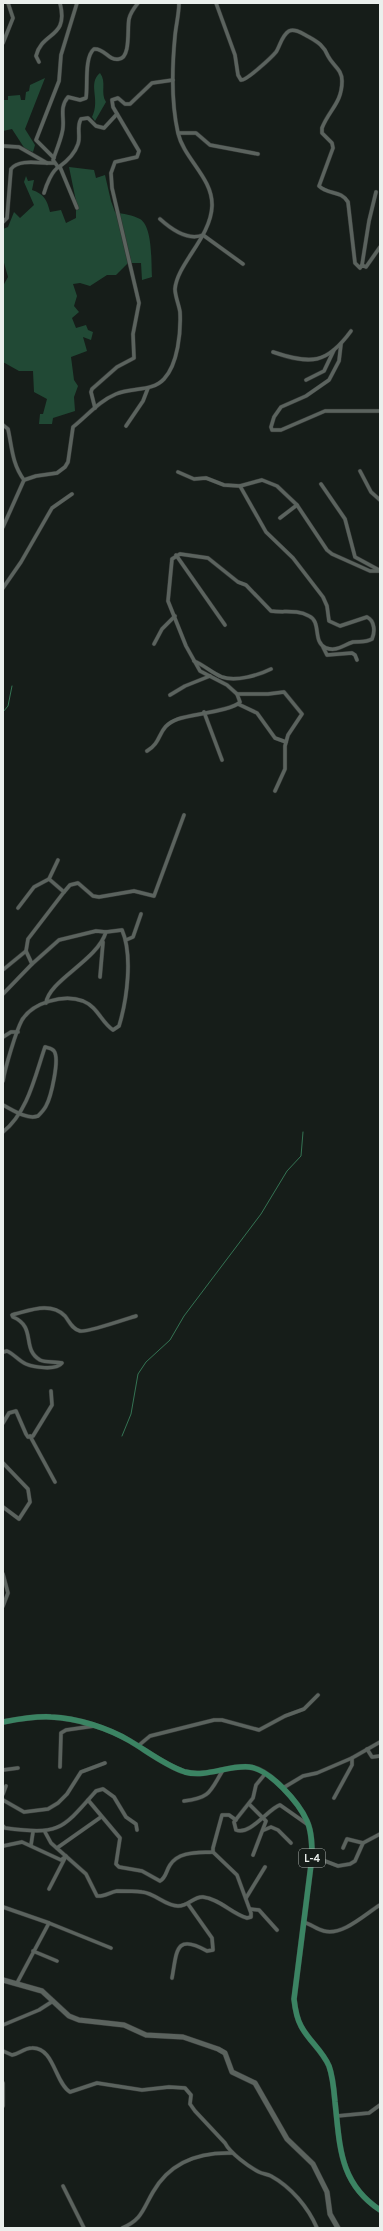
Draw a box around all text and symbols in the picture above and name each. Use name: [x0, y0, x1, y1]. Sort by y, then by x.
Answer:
road number: L-4: [299, 1849, 325, 1867]

